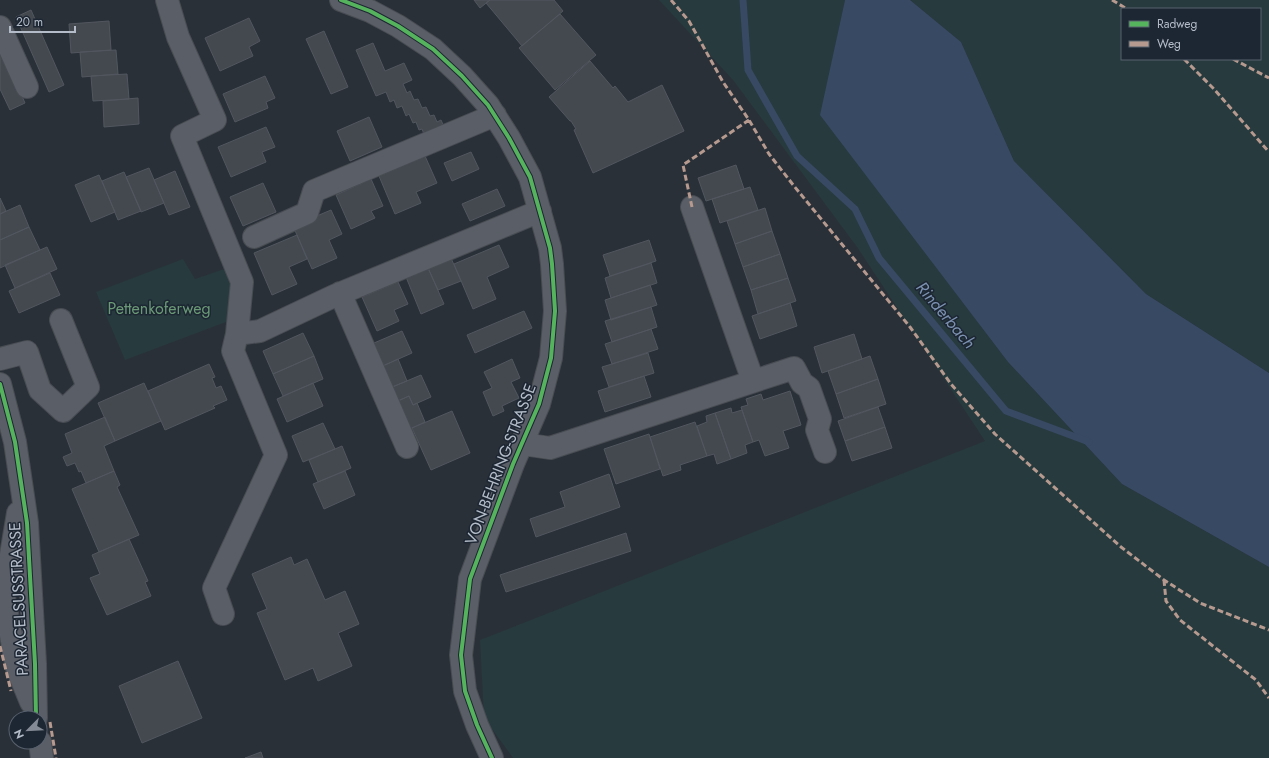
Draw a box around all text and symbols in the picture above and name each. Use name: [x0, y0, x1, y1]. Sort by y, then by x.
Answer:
scale bar: [10, 8, 75, 34]
legend: [1121, 8, 1261, 60]
text: 20 m: [16, 13, 43, 31]
text: Radweg: [1157, 15, 1197, 33]
text: Weg: [1157, 35, 1181, 53]
water label: Rinderbach: [911, 276, 981, 354]
park label: Pettenkoferweg: [107, 297, 211, 320]
street label: VON-BEHRING-STRASSE: [459, 380, 542, 548]
street label: PARACELSUSSTRASSE: [3, 522, 34, 676]
north arrow: [8, 710, 48, 750]
text: N: [10, 727, 28, 741]

